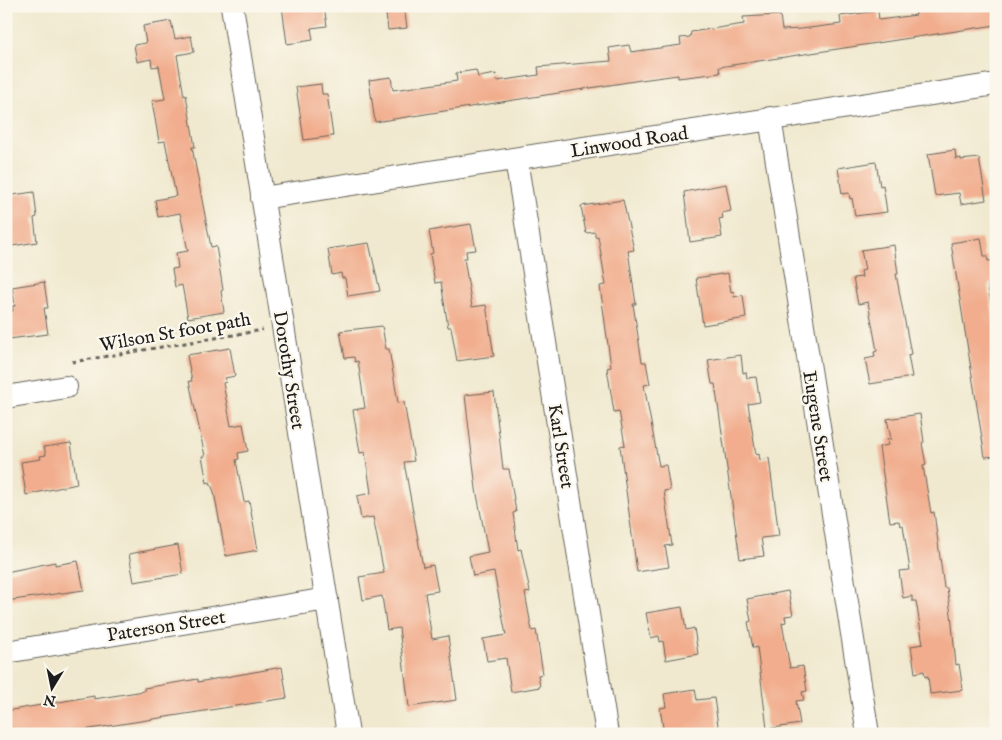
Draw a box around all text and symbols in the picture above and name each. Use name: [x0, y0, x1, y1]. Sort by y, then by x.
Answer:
street label: Linwood Road: [569, 122, 691, 164]
street label: Wilson St foot path: [98, 308, 253, 358]
street label: Dorothy Street: [267, 309, 309, 432]
street label: Eugene Street: [796, 369, 838, 484]
street label: Karl Street: [541, 402, 579, 491]
street label: Paterson Street: [105, 606, 228, 648]
north arrow: [28, 662, 78, 712]
text: N: [42, 690, 58, 710]

